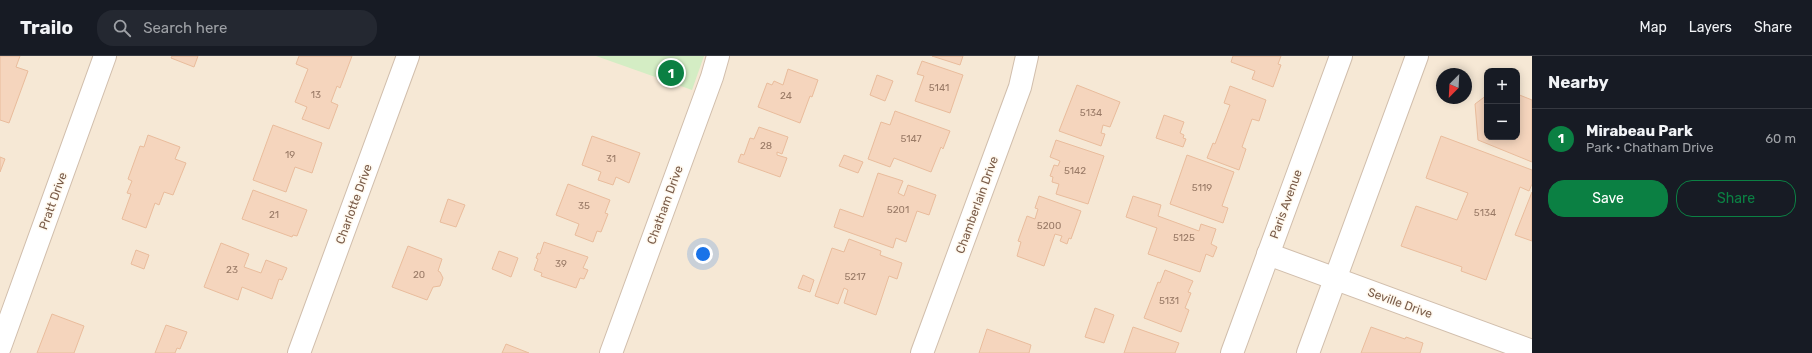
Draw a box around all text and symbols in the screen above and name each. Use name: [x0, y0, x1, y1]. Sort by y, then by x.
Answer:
search box: [97, 10, 377, 46]
text: Trailo: [20, 16, 73, 39]
icon: search: [111, 17, 133, 39]
text: Search here: [143, 19, 227, 37]
text: Map: [1640, 19, 1667, 36]
text: Layers: [1689, 19, 1732, 36]
text: Share: [1754, 19, 1792, 36]
pin: 1: [658, 58, 684, 88]
north arrow: [1436, 68, 1472, 104]
map controls: [1484, 68, 1520, 140]
button: +: [1484, 68, 1520, 104]
text: Nearby: [1548, 72, 1609, 92]
house number: 5141: [929, 82, 949, 94]
house number: 13: [311, 89, 321, 101]
house number: 24: [780, 90, 792, 102]
button: −: [1484, 104, 1520, 140]
house number: 5134: [1080, 107, 1102, 119]
text: Mirabeau Park: [1586, 122, 1693, 140]
text: 1: [1558, 131, 1564, 146]
text: 60 m: [1765, 131, 1796, 146]
house number: 5147: [900, 133, 922, 145]
house number: 28: [760, 140, 772, 152]
text: Park · Chatham Drive: [1586, 140, 1713, 155]
house number: 19: [285, 149, 295, 161]
house number: 31: [606, 153, 616, 165]
street label: Chamberlain Drive: [953, 154, 1001, 256]
street label: Charlotte Drive: [333, 162, 375, 246]
street label: Chatham Drive: [644, 163, 686, 246]
house number: 5142: [1064, 165, 1086, 177]
street label: Paris Avenue: [1267, 167, 1305, 240]
street label: Pratt Drive: [36, 170, 70, 232]
button: Save: [1548, 180, 1668, 217]
button: Share: [1676, 180, 1796, 217]
house number: 5119: [1192, 182, 1212, 194]
house number: 35: [578, 200, 590, 212]
house number: 5201: [887, 204, 909, 216]
house number: 5134: [1474, 207, 1496, 219]
house number: 21: [269, 209, 279, 221]
house number: 5200: [1037, 220, 1061, 232]
house number: 5125: [1173, 232, 1195, 244]
your location: [693, 244, 713, 264]
house number: 39: [555, 258, 567, 270]
house number: 23: [226, 264, 238, 276]
house number: 20: [413, 269, 425, 281]
house number: 5217: [844, 271, 866, 283]
street label: Seville Drive: [1366, 285, 1435, 321]
house number: 5131: [1159, 295, 1179, 307]

